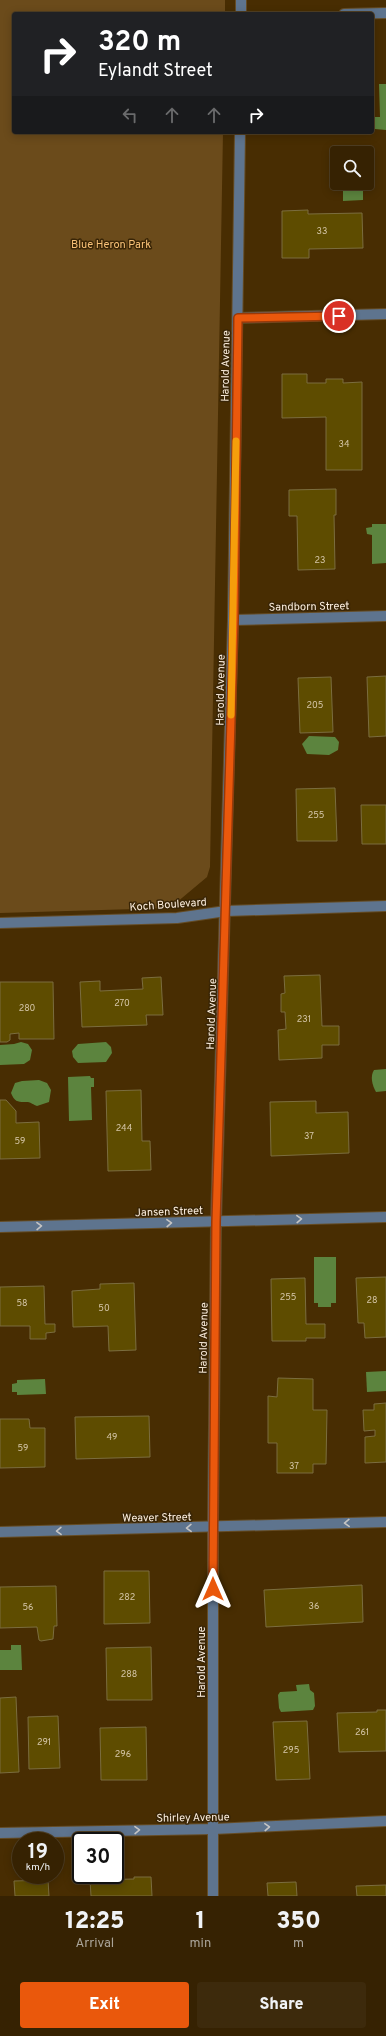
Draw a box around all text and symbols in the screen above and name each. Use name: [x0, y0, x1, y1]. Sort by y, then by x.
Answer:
text: 320 m: [98, 25, 181, 61]
icon: right: [32, 28, 84, 80]
text: Eylandt Street: [98, 60, 213, 83]
icon: left: [119, 104, 141, 126]
icon: ahead: [161, 104, 183, 126]
icon: ahead: [203, 104, 225, 126]
icon: right: [245, 104, 267, 126]
map controls: [330, 146, 374, 190]
button: search: [330, 146, 374, 190]
house number: 33: [317, 226, 327, 237]
park label: Blue Heron Park: [71, 238, 151, 252]
pin: [322, 299, 356, 333]
icon: arrive: [328, 305, 350, 327]
street label: Harold Avenue: [218, 330, 234, 402]
house number: 34: [338, 439, 350, 450]
house number: 23: [315, 555, 325, 566]
street label: Sandborn Street: [269, 599, 350, 615]
street label: Harold Avenue: [213, 654, 229, 726]
house number: 205: [307, 700, 323, 711]
house number: 255: [308, 810, 324, 821]
street label: Koch Boulevard: [129, 895, 207, 915]
street label: Harold Avenue: [204, 978, 220, 1050]
house number: 270: [114, 998, 130, 1009]
house number: 280: [19, 1003, 36, 1014]
house number: 231: [297, 1014, 311, 1025]
house number: 244: [116, 1123, 133, 1134]
house number: 37: [304, 1131, 314, 1142]
house number: 59: [15, 1136, 25, 1147]
street label: Jansen Street: [135, 1204, 203, 1220]
one-way arrow: [296, 1215, 302, 1223]
one-way arrow: [166, 1219, 172, 1227]
one-way arrow: [36, 1222, 42, 1231]
house number: 255: [280, 1292, 296, 1303]
house number: 28: [366, 1295, 378, 1306]
house number: 58: [16, 1298, 28, 1309]
street label: Harold Avenue: [196, 1302, 212, 1374]
house number: 50: [98, 1303, 110, 1314]
house number: 49: [107, 1432, 117, 1443]
house number: 59: [18, 1443, 28, 1454]
house number: 37: [289, 1461, 299, 1472]
street label: Weaver Street: [122, 1510, 192, 1526]
one-way arrow: [344, 1519, 350, 1527]
one-way arrow: [186, 1524, 192, 1532]
one-way arrow: [56, 1527, 62, 1535]
position arrow: [192, 1568, 234, 1610]
house number: 282: [119, 1592, 135, 1603]
house number: 36: [309, 1601, 319, 1612]
house number: 56: [23, 1602, 33, 1613]
street label: Harold Avenue: [195, 1626, 209, 1698]
house number: 288: [121, 1669, 137, 1680]
house number: 261: [355, 1727, 369, 1738]
house number: 291: [37, 1737, 51, 1748]
house number: 295: [283, 1745, 299, 1756]
house number: 296: [115, 1749, 131, 1760]
street label: Shirley Avenue: [156, 1810, 230, 1826]
one-way arrow: [264, 1822, 270, 1831]
one-way arrow: [134, 1826, 140, 1835]
speed limit sign: 30: [72, 1832, 124, 1884]
text: 19: [28, 1840, 48, 1866]
text: km/h: [26, 1861, 50, 1874]
text: 12:25: [65, 1907, 125, 1937]
text: 1: [196, 1907, 205, 1937]
text: 350: [276, 1907, 321, 1937]
text: Arrival: [75, 1936, 114, 1952]
text: min: [190, 1936, 211, 1952]
text: m: [293, 1936, 304, 1952]
button: Exit: [20, 1982, 189, 2028]
button: Share: [197, 1982, 366, 2028]

